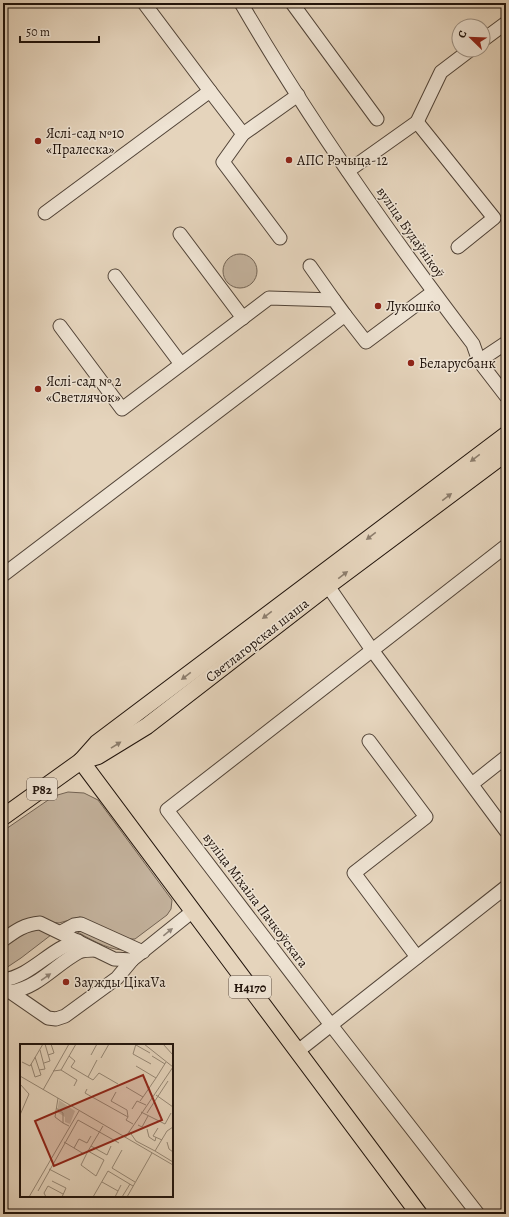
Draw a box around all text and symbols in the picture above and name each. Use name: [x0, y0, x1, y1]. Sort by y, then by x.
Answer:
scale bar: [20, 18, 99, 44]
north arrow: [451, 18, 491, 58]
text: 50 m: [26, 24, 50, 40]
text: С: [454, 28, 471, 40]
place label: Яслі-сад №10 «Пралеска»: [46, 124, 124, 159]
marker: Яслі-сад №10 «Пралеска»: [33, 136, 43, 146]
place label: АПС Рэчыца-12: [296, 151, 388, 170]
marker: АПС Рэчыца-12: [284, 155, 294, 165]
street label: вуліца Будаўнікоў: [372, 183, 450, 282]
place label: Лукошко: [386, 297, 441, 316]
marker: Лукошко: [373, 301, 383, 311]
place label: Беларусбанк: [419, 354, 496, 373]
marker: Беларусбанк: [406, 358, 416, 368]
place label: Яслі-сад № 2 «Светлячок»: [46, 372, 122, 407]
marker: Яслі-сад № 2 «Светлячок»: [33, 384, 43, 394]
one-way arrow: [469, 454, 480, 462]
one-way arrow: [442, 493, 452, 501]
one-way arrow: [366, 532, 376, 540]
one-way arrow: [337, 571, 348, 579]
street label: Светлагорская шаша: [202, 594, 313, 687]
one-way arrow: [262, 610, 273, 619]
one-way arrow: [181, 671, 192, 680]
one-way arrow: [110, 742, 122, 749]
road number: Р82: [27, 778, 57, 800]
street label: вуліца Міхаіла Пачкоўскага: [199, 829, 313, 972]
one-way arrow: [162, 927, 173, 936]
one-way arrow: [41, 973, 51, 981]
place label: Заужды ЦікаVа: [74, 973, 166, 992]
road number: Н4170: [229, 976, 271, 998]
marker: Заужды ЦікаVа: [61, 977, 71, 987]
inset map: [20, 1044, 173, 1197]

